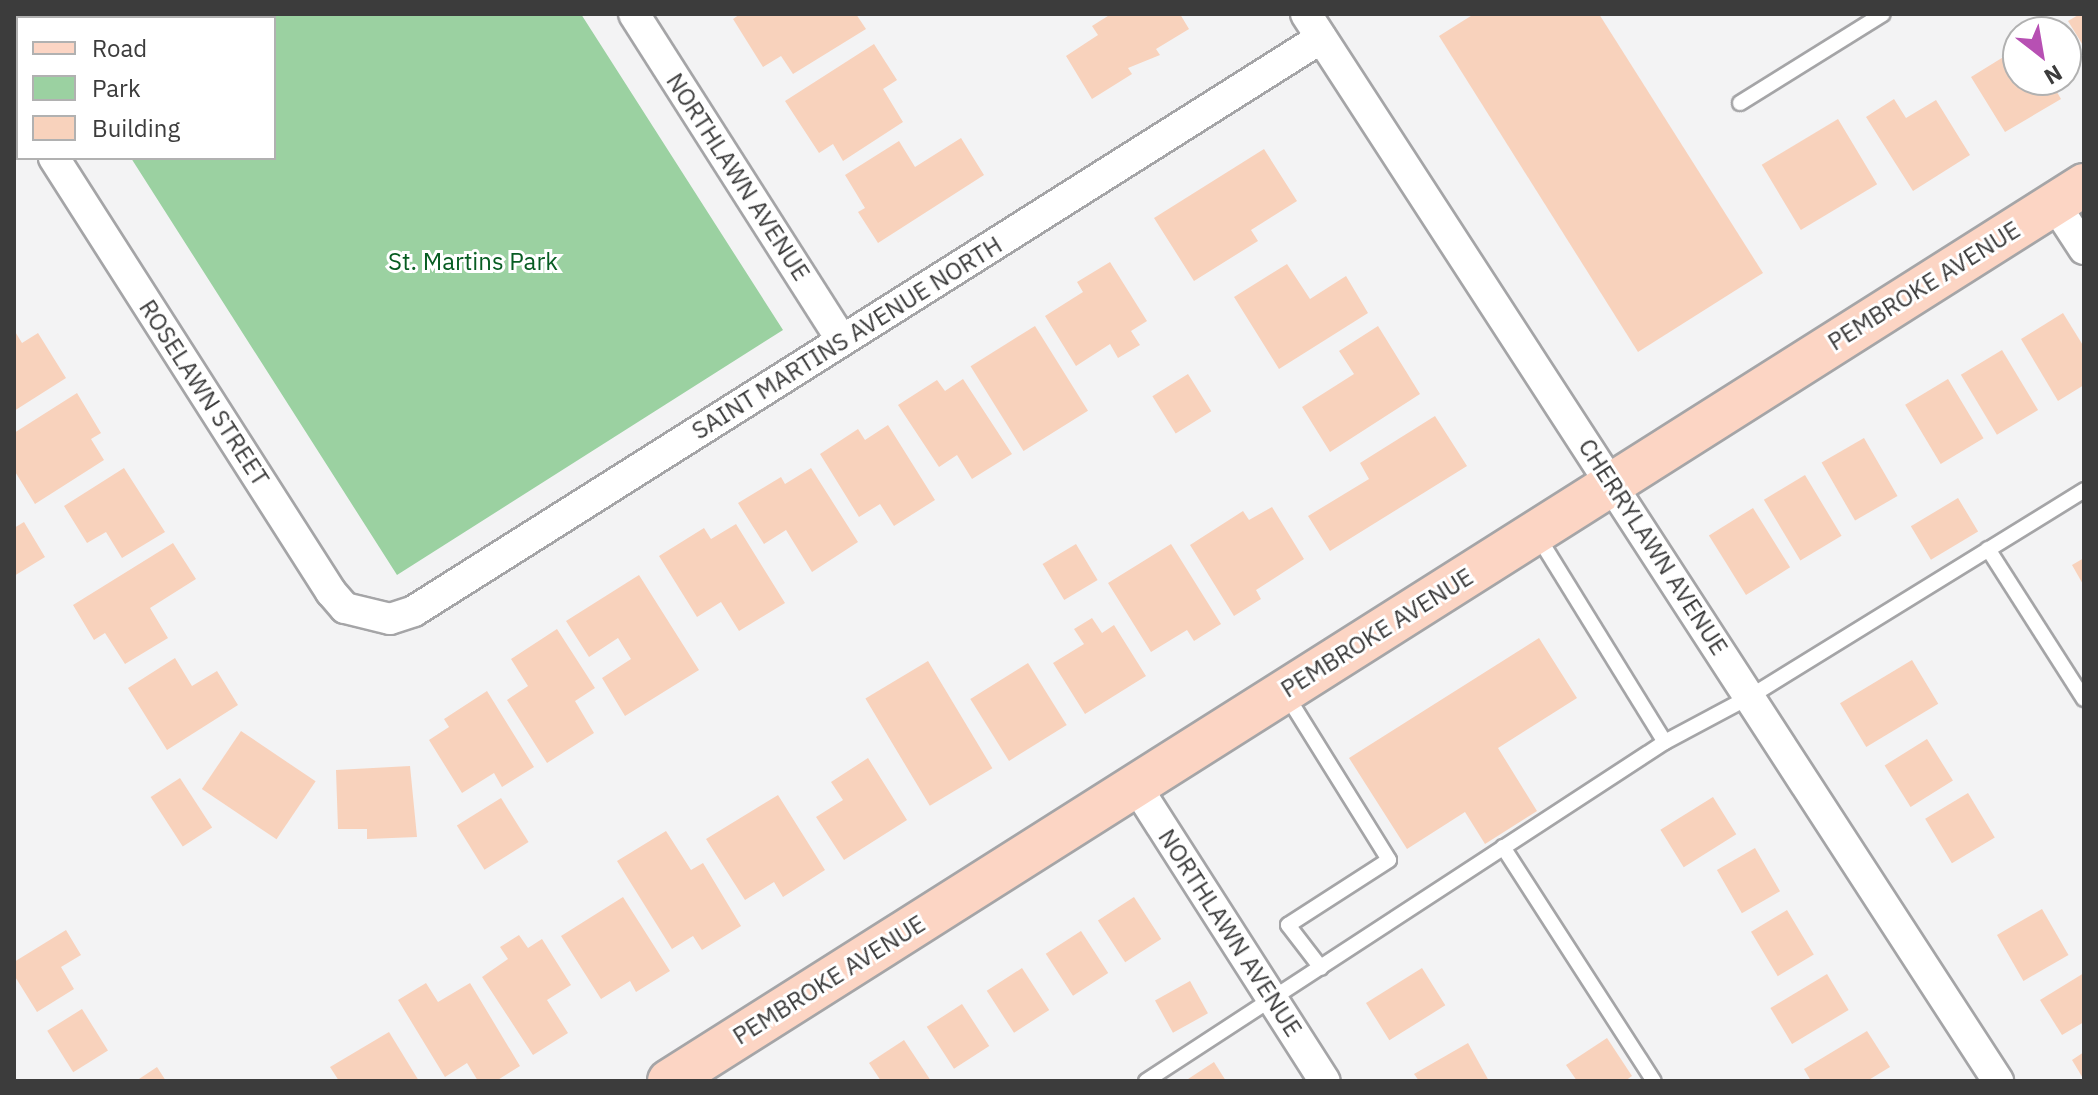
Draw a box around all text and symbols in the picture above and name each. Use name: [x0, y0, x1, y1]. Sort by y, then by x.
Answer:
legend: [16, 16, 276, 160]
north arrow: [2002, 16, 2082, 96]
text: Road: [92, 32, 147, 64]
text: N: [2039, 59, 2068, 92]
street label: NORTHLAWN AVENUE: [660, 68, 816, 286]
text: Park: [92, 72, 141, 104]
text: Building: [92, 112, 180, 144]
street label: PEMBROKE AVENUE: [1823, 215, 2025, 357]
street label: SAINT MARTINS AVENUE NORTH: [687, 230, 1007, 446]
park label: St. Martins Park: [388, 248, 558, 276]
street label: ROSELAWN STREET: [133, 294, 275, 492]
street label: CHERRYLAWN AVENUE: [1572, 433, 1734, 661]
street label: PEMBROKE AVENUE: [1276, 562, 1478, 704]
street label: NORTHLAWN AVENUE: [1152, 824, 1308, 1042]
street label: PEMBROKE AVENUE: [728, 909, 930, 1051]

